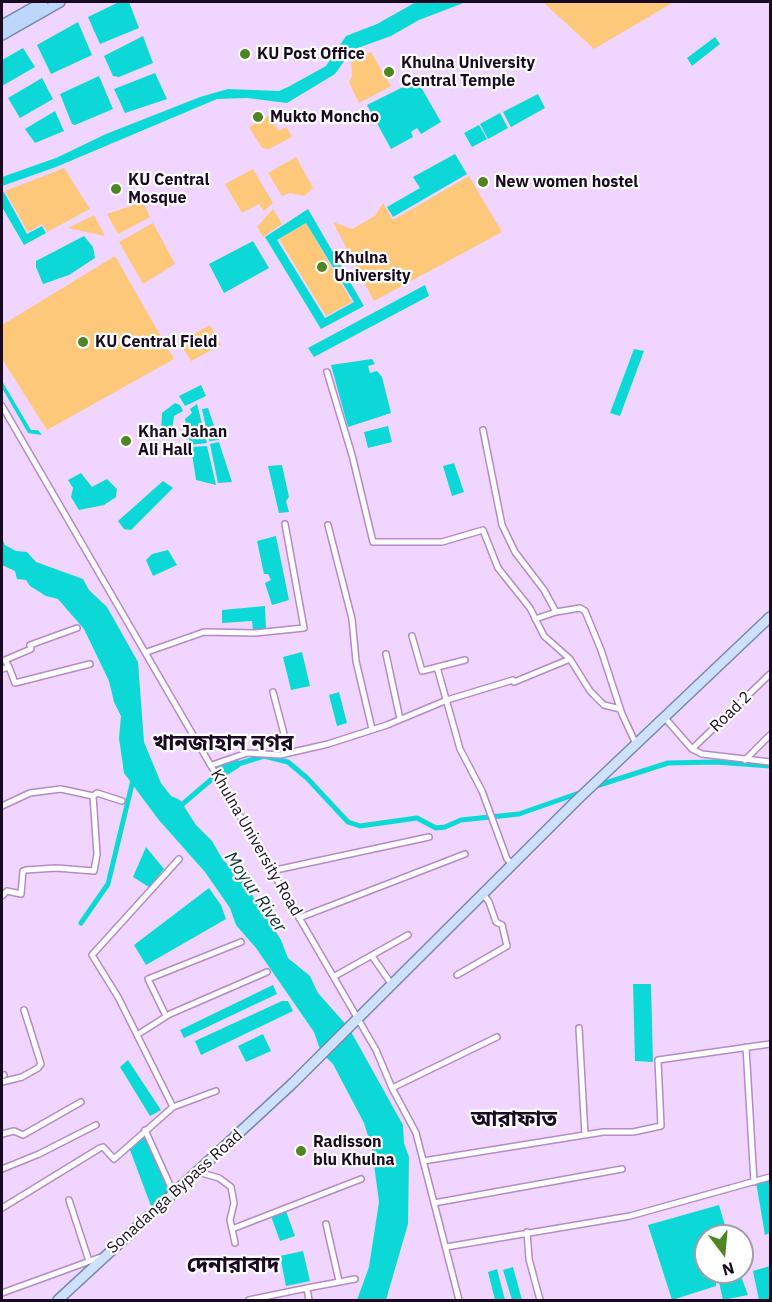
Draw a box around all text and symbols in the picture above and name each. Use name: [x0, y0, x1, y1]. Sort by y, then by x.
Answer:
place label: KU Post Office: [257, 44, 365, 64]
marker: KU Post Office: [238, 47, 252, 61]
place label: Khulna University Central Temple: [401, 53, 535, 91]
marker: Khulna University Central Temple: [382, 65, 396, 79]
place label: Mukto Moncho: [270, 107, 379, 127]
marker: Mukto Moncho: [251, 110, 265, 124]
place label: KU Central Mosque: [128, 170, 209, 208]
place label: New women hostel: [495, 172, 638, 192]
marker: New women hostel: [476, 175, 490, 189]
marker: KU Central Mosque: [109, 182, 123, 196]
place label: Khulna University: [334, 248, 410, 286]
marker: Khulna University: [315, 260, 329, 274]
place label: KU Central Field: [95, 332, 218, 352]
marker: KU Central Field: [76, 335, 90, 349]
place label: Khan Jahan Ali Hall: [138, 422, 227, 460]
marker: Khan Jahan Ali Hall: [119, 434, 133, 448]
street label: Road 2: [706, 688, 756, 736]
district label: খানজাহান নগর: [153, 731, 293, 757]
street label: Khulna University Road: [206, 766, 306, 920]
water label: Moyur River: [219, 847, 291, 937]
district label: আরাফাত: [471, 1107, 557, 1133]
street label: Sonadanga Bypass Road: [103, 1126, 247, 1258]
place label: Radisson blu Khulna: [313, 1132, 395, 1170]
marker: Radisson blu Khulna: [294, 1144, 308, 1158]
north arrow: [694, 1224, 754, 1284]
district label: দেনারাবাদ: [187, 1253, 279, 1279]
text: N: [720, 1258, 737, 1281]

